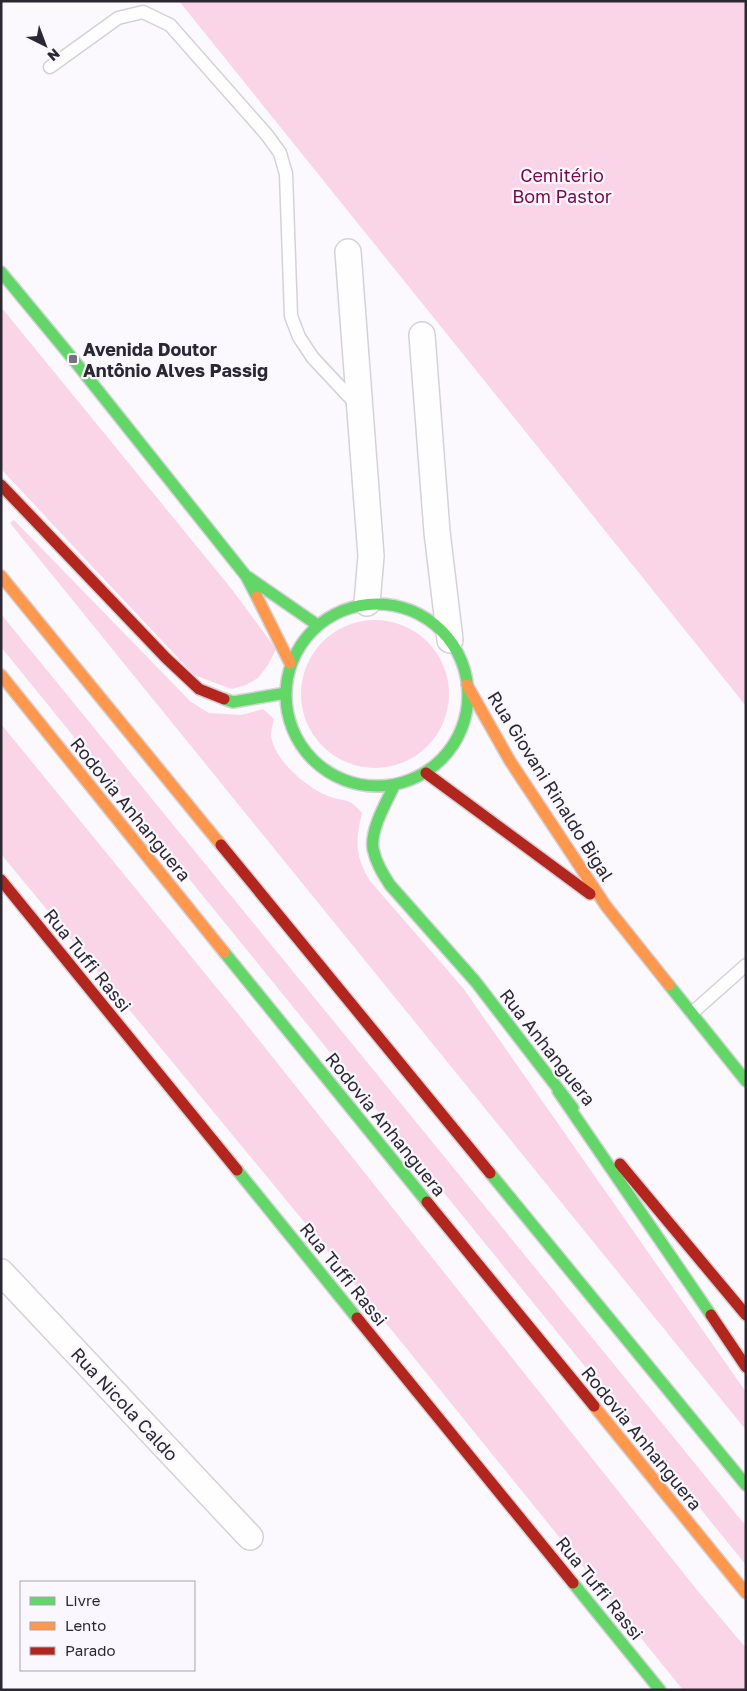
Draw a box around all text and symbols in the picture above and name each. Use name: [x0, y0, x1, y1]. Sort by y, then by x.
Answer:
north arrow: [20, 20, 70, 70]
text: N: [44, 45, 64, 65]
park label: Cemitério Bom Pastor: [512, 164, 612, 207]
place label: Avenida Doutor Antônio Alves Passig: [83, 338, 268, 381]
marker: Avenida Doutor Antônio Alves Passig: [67, 353, 79, 365]
street label: Rua Giovani Rinaldo Bigal: [483, 687, 619, 885]
street label: Rodovia Anhanguera: [66, 733, 196, 885]
street label: Rua Tuffi Rassi: [40, 904, 136, 1016]
street label: Rua Anhanguera: [496, 984, 600, 1110]
street label: Rodovia Anhanguera: [321, 1048, 451, 1200]
street label: Rua Tuffi Rassi: [296, 1218, 392, 1330]
street label: Rua Nicola Caldo: [67, 1343, 183, 1465]
street label: Rodovia Anhanguera: [577, 1362, 707, 1514]
street label: Rua Tuffi Rassi: [552, 1532, 648, 1644]
legend: [20, 1581, 195, 1671]
text: Livre: [65, 1591, 101, 1609]
text: Lento: [65, 1616, 106, 1634]
text: Parado: [65, 1641, 116, 1659]

